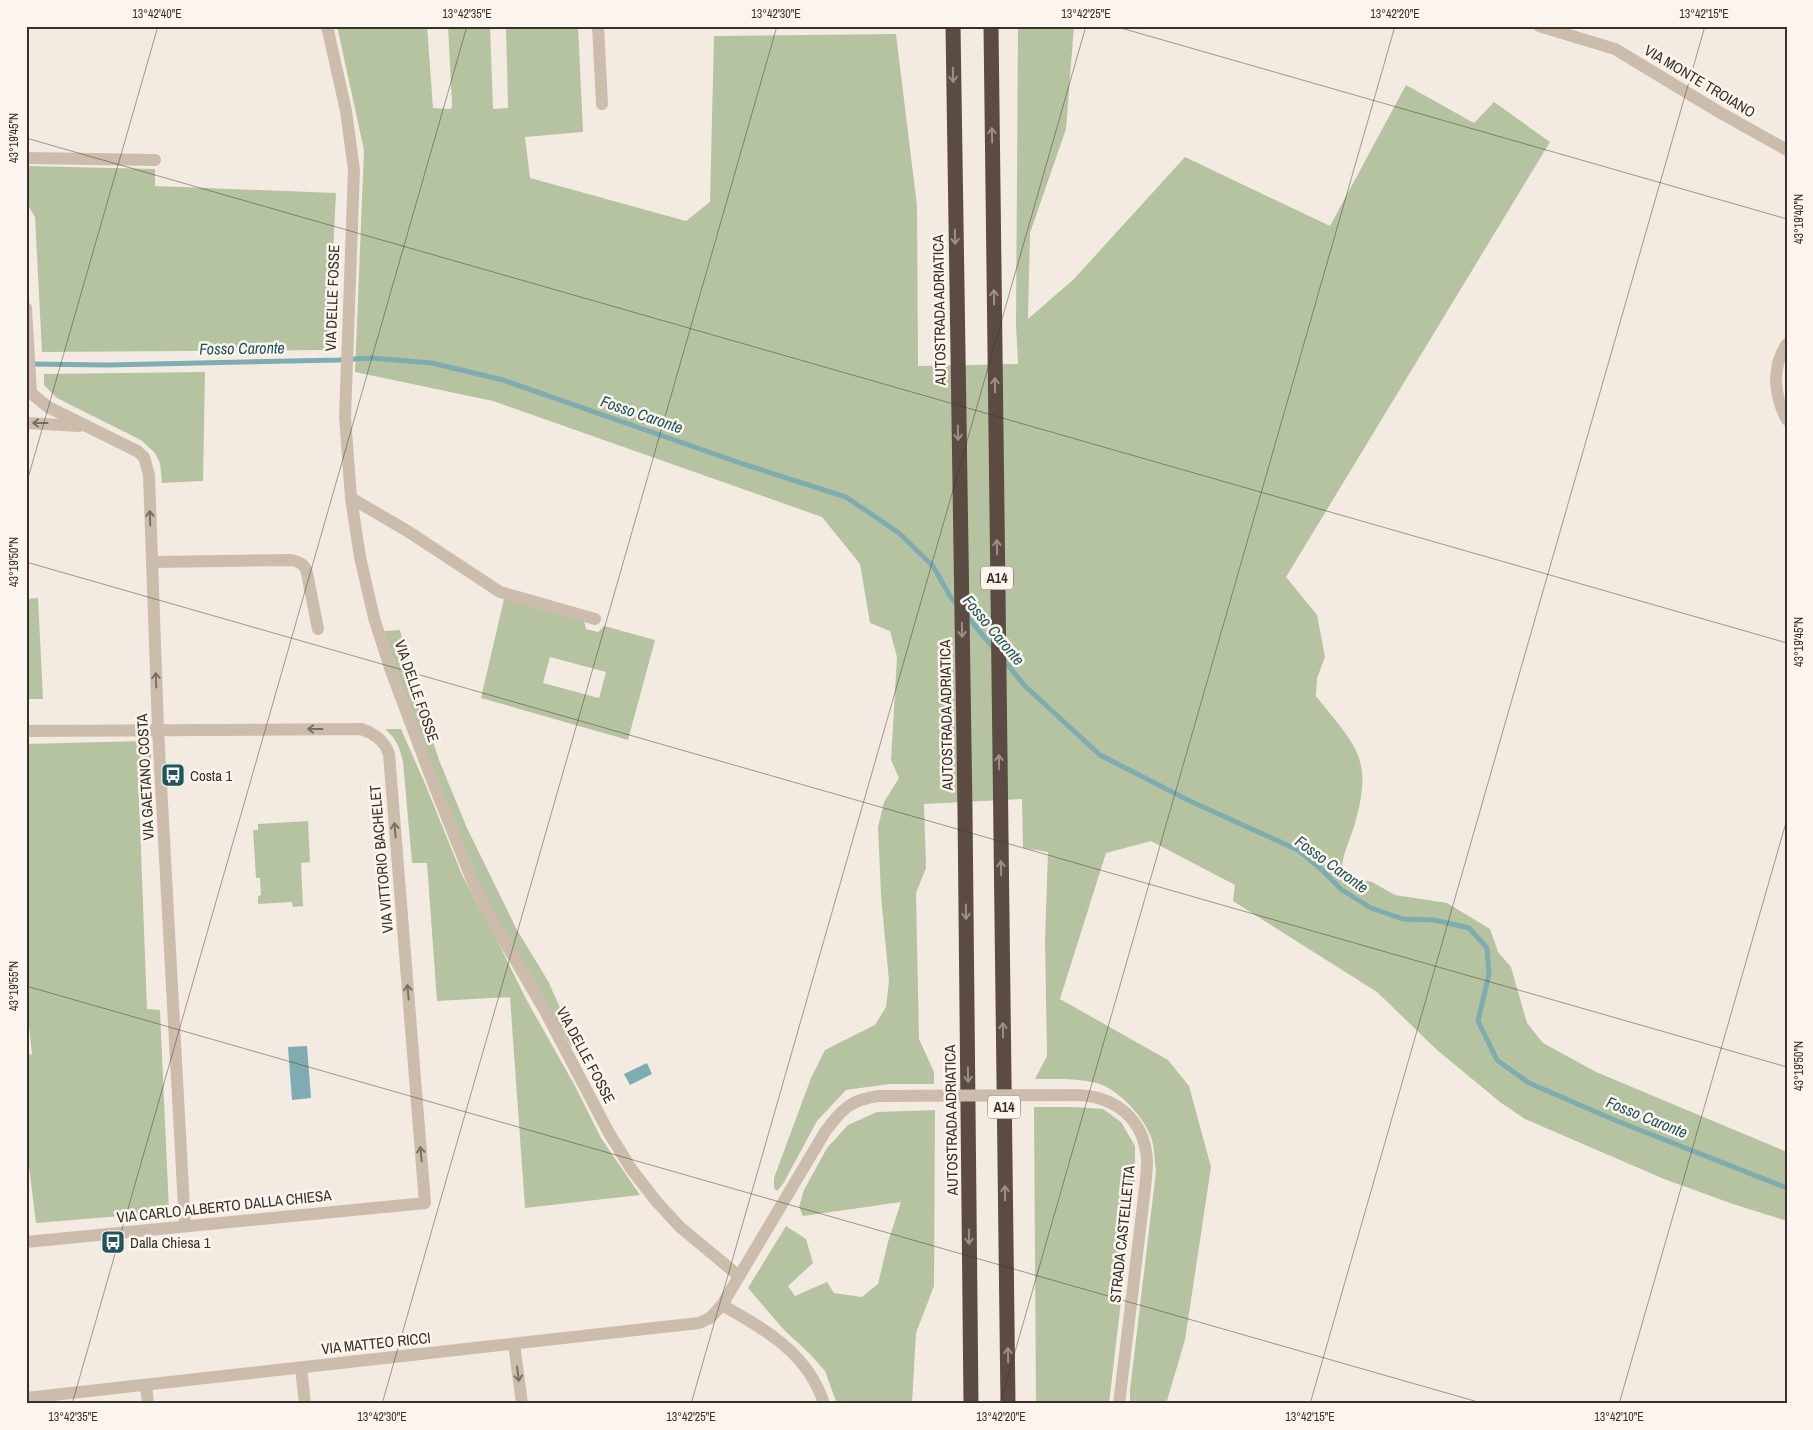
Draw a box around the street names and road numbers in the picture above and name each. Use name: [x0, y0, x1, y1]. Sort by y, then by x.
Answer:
street label: VIA MONTE TROIANO: [1640, 39, 1760, 123]
street label: AUTOSTRADA ADRIATICA: [927, 234, 951, 386]
street label: VIA DELLE FOSSE: [320, 244, 344, 352]
road number: A14: [981, 566, 1013, 590]
street label: VIA DELLE FOSSE: [390, 637, 444, 745]
street label: AUTOSTRADA ADRIATICA: [934, 639, 958, 791]
street label: VIA GAETANO COSTA: [131, 712, 159, 841]
street label: VIA VITTORIO BACHELET: [364, 783, 398, 934]
street label: VIA DELLE FOSSE: [552, 1003, 620, 1107]
street label: AUTOSTRADA ADRIATICA: [939, 1044, 963, 1196]
road number: A14: [988, 1096, 1020, 1118]
street label: STRADA CASTELLETTA: [1104, 1164, 1140, 1304]
street label: VIA CARLO ALBERTO DALLA CHIESA: [116, 1184, 333, 1228]
street label: VIA MATTEO RICCI: [320, 1327, 432, 1359]

